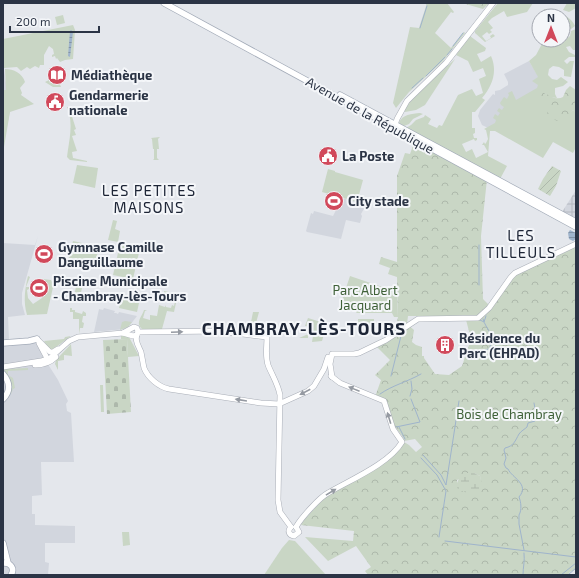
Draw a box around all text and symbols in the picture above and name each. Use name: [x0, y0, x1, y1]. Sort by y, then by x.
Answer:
scale bar: [10, 8, 99, 34]
north arrow: [531, 8, 571, 48]
text: N: [547, 11, 555, 24]
text: 200 m: [16, 14, 50, 28]
library icon: Médiathèque: [46, 64, 68, 86]
place label: Médiathèque: [71, 67, 152, 83]
street label: Avenue de la République: [303, 73, 437, 157]
place label: Gendarmerie nationale: [69, 87, 149, 118]
public building icon: Gendarmerie nationale: [44, 91, 66, 113]
public building icon: La Poste: [317, 145, 339, 167]
place label: La Poste: [342, 148, 394, 164]
district label: LES PETITES MAISONS: [102, 181, 196, 216]
sports icon: City stade: [323, 190, 345, 212]
place label: City stade: [348, 193, 409, 209]
district label: LES TILLEULS: [486, 226, 556, 261]
place label: Gymnase Camille Danguillaume: [58, 239, 163, 270]
sports icon: Gymnase Camille Danguillaume: [33, 243, 55, 265]
place label: Piscine Municipale - Chambray-lès-Tours: [53, 273, 186, 304]
sports icon: Piscine Municipale - Chambray-lès-Tours: [28, 277, 50, 299]
park label: Parc Albert Jacquard: [332, 282, 398, 313]
district label: CHAMBRAY-LÈS-TOURS: [202, 318, 406, 338]
one-way arrow: [171, 329, 184, 335]
place label: Résidence du Parc (EHPAD): [459, 330, 540, 361]
building icon: Résidence du Parc (EHPAD): [434, 334, 456, 356]
one-way arrow: [348, 385, 360, 391]
one-way arrow: [299, 389, 311, 395]
one-way arrow: [234, 397, 247, 403]
park label: Bois de Chambray: [456, 406, 562, 422]
one-way arrow: [386, 412, 392, 424]
one-way arrow: [325, 488, 337, 495]

